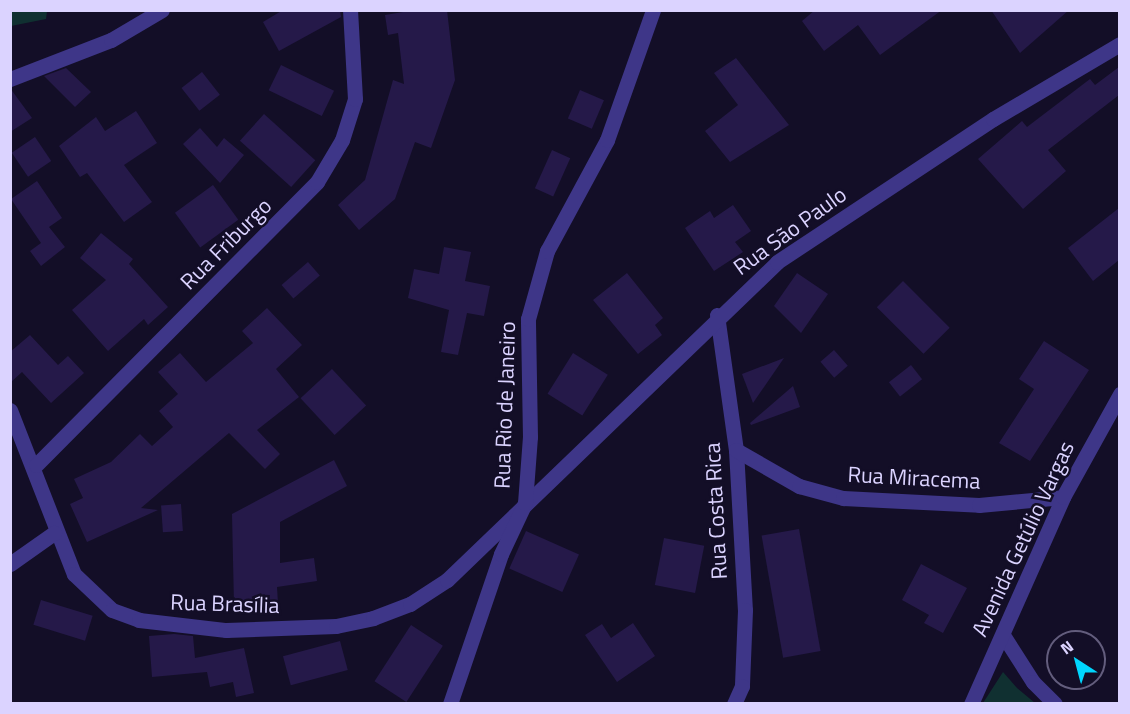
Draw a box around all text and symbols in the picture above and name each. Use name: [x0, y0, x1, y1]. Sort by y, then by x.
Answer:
street label: Rua São Paulo: [729, 181, 851, 281]
street label: Rua Friburgo: [175, 193, 277, 295]
street label: Rua Rio de Janeiro: [489, 321, 521, 489]
street label: Avenida Getúlio Vargas: [966, 437, 1080, 641]
street label: Rua Costa Rica: [699, 442, 733, 580]
street label: Rua Miracema: [847, 461, 981, 495]
street label: Rua Brasília: [170, 589, 280, 619]
north arrow: [1046, 630, 1106, 690]
text: N: [1055, 634, 1078, 660]

